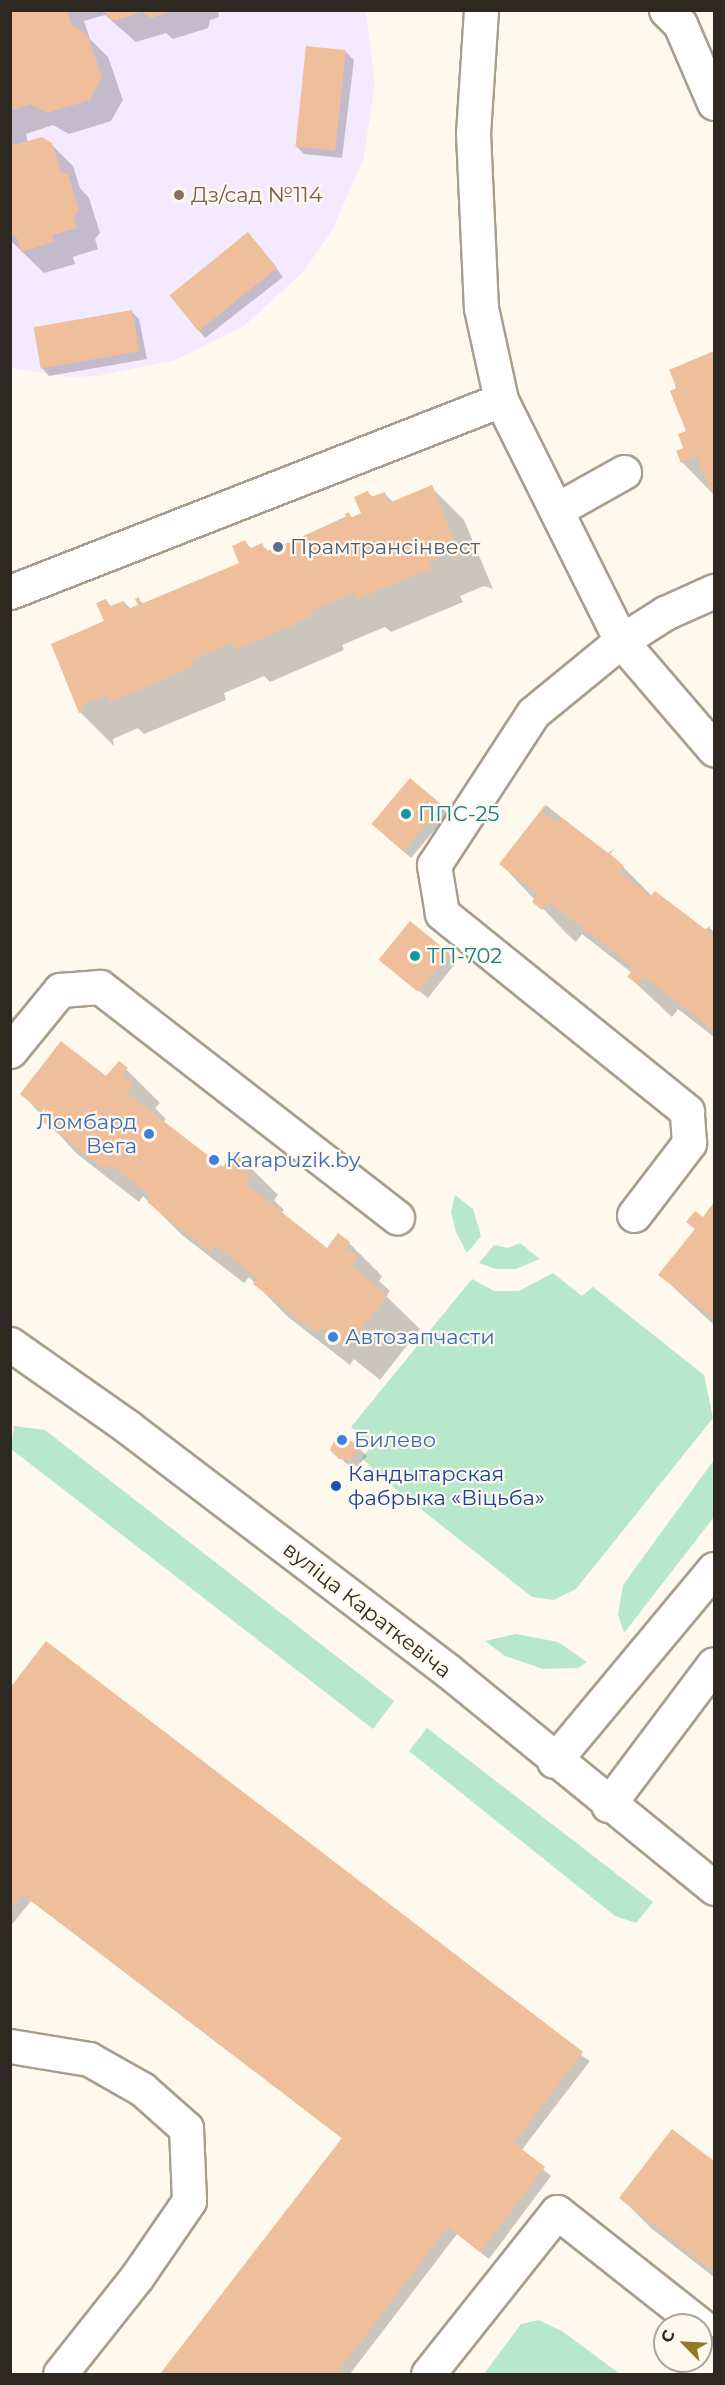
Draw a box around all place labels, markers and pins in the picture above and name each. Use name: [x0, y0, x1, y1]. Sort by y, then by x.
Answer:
place label: Дз/сад №114: [191, 182, 323, 208]
marker: Дз/сад №114: [172, 188, 186, 202]
place label: Прамтрансінвест: [290, 534, 480, 560]
marker: Прамтрансінвест: [271, 540, 285, 554]
place label: ППС-25: [418, 801, 499, 827]
marker: ППС-25: [399, 807, 413, 821]
place label: ТП-702: [427, 943, 502, 969]
marker: ТП-702: [408, 949, 422, 963]
place label: Ломбард Вега: [37, 1109, 137, 1159]
marker: Ломбард Вега: [142, 1127, 156, 1141]
place label: Кarapuzik.by: [226, 1147, 360, 1173]
marker: Кarapuzik.by: [207, 1153, 221, 1167]
place label: Автозапчасти: [345, 1324, 495, 1350]
marker: Автозапчасти: [326, 1330, 340, 1344]
place label: Билево: [354, 1427, 436, 1453]
marker: Билево: [335, 1433, 349, 1447]
place label: Кандытарская фабрыка «Віцьба»: [348, 1461, 545, 1511]
marker: Кандытарская фабрыка «Віцьба»: [329, 1479, 343, 1493]

